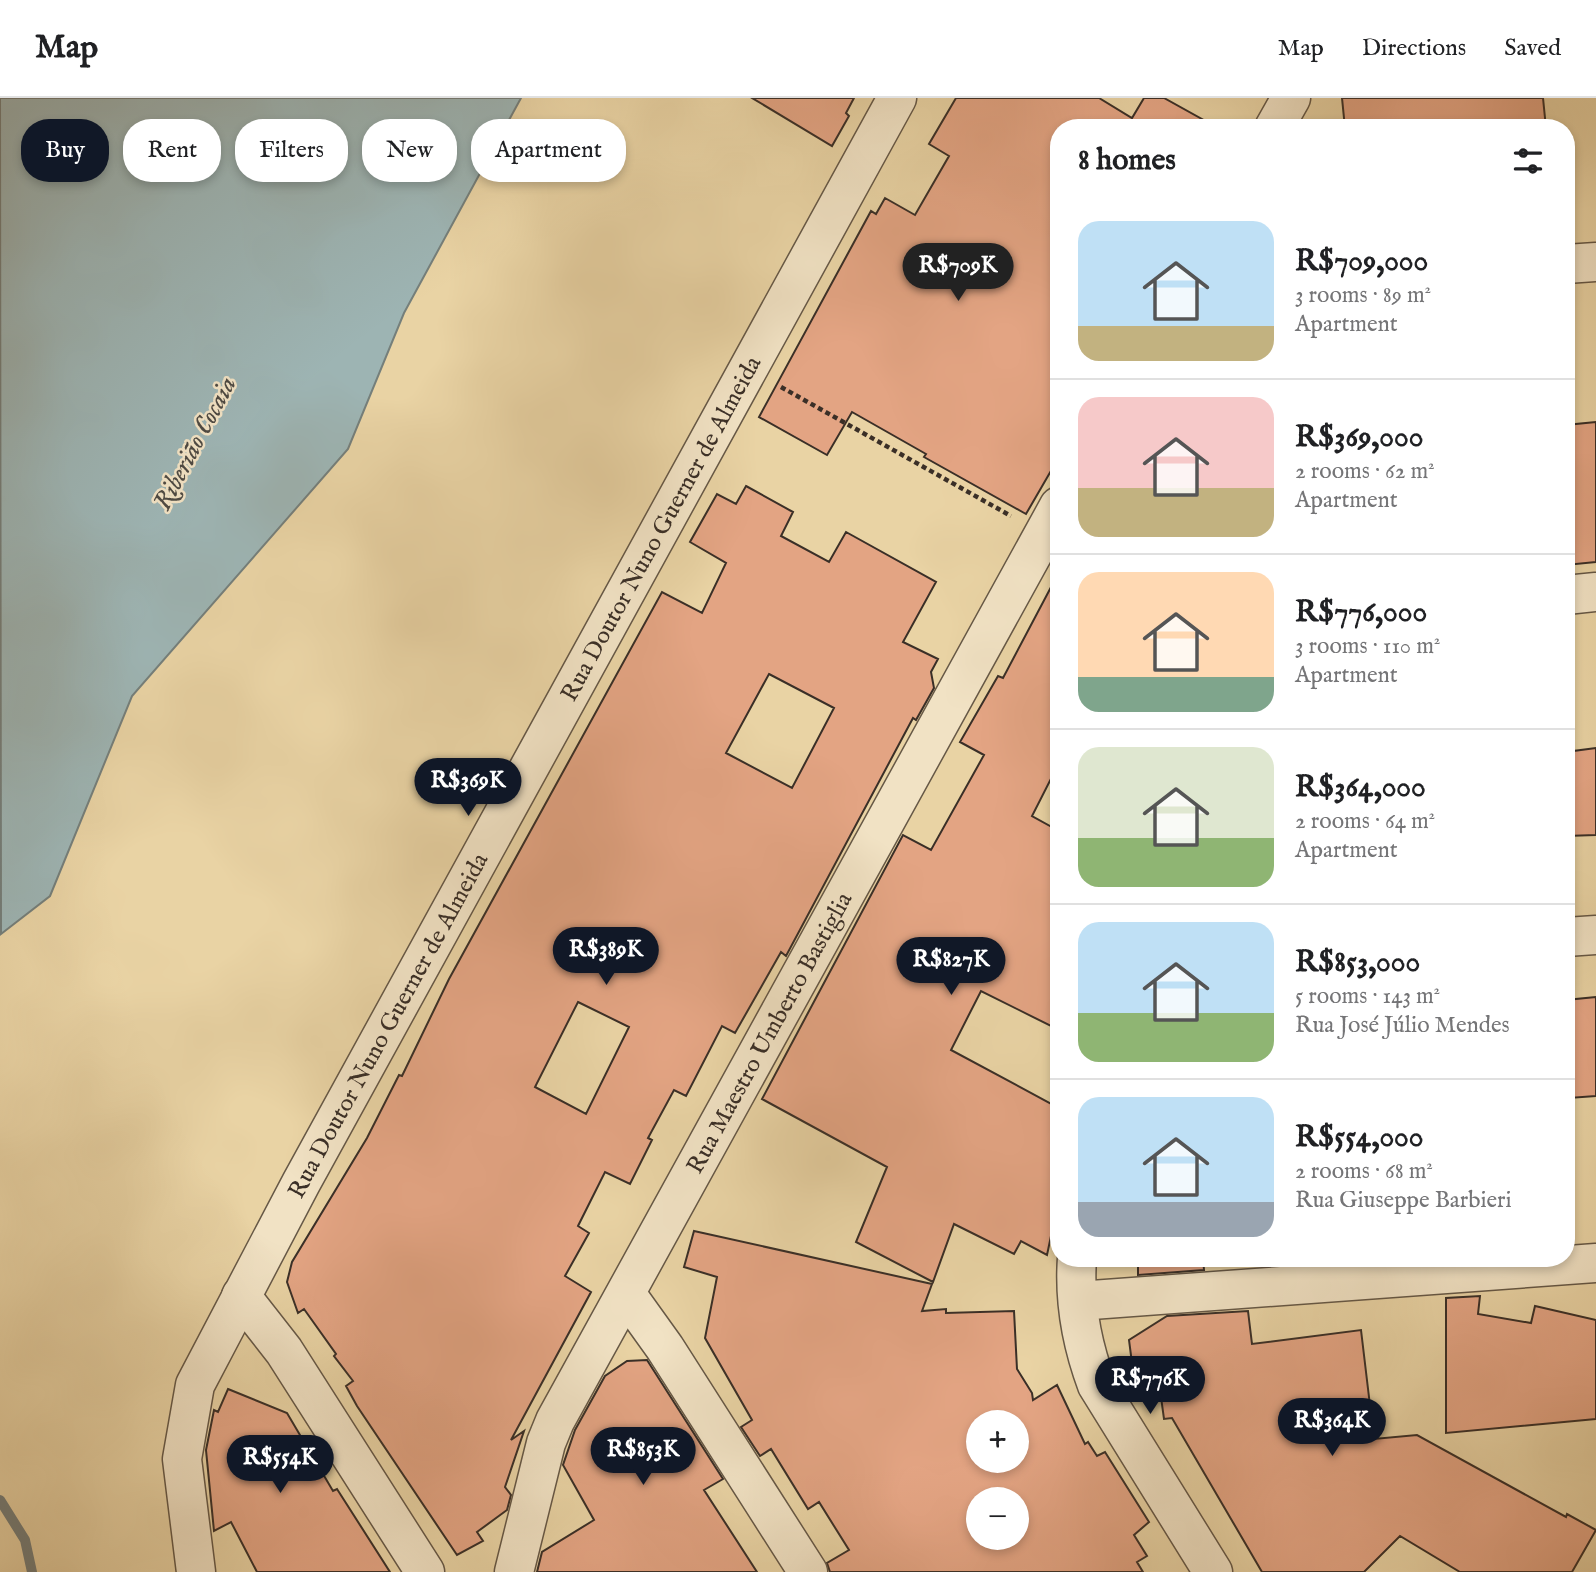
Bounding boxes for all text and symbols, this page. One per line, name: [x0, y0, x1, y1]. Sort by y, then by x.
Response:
text: Map: [35, 27, 98, 69]
text: Map: [1278, 33, 1324, 64]
text: Directions: [1362, 33, 1466, 64]
text: Saved: [1504, 33, 1561, 64]
chip: Buy: [21, 119, 109, 182]
chip: Rent: [123, 119, 221, 182]
chip: Filters: [235, 119, 348, 182]
chip: New: [362, 119, 457, 182]
chip: Apartment: [471, 119, 626, 182]
text: 8 homes: [1078, 142, 1176, 180]
icon: filters: [1509, 142, 1547, 180]
text: R$709,000: [1295, 243, 1428, 281]
pin: R$709K: [901, 244, 1015, 303]
icon: home: [1134, 249, 1218, 333]
text: R$709K: [919, 251, 997, 280]
text: 3 rooms · 89 m²: [1295, 281, 1431, 310]
text: Apartment: [1295, 310, 1398, 339]
street label: Rua Doutor Nuno Guerner de Almeida: [555, 350, 770, 707]
water label: Riberião Cocaia: [146, 371, 244, 516]
text: R$369,000: [1295, 419, 1423, 457]
icon: home: [1134, 425, 1218, 509]
text: 2 rooms · 62 m²: [1295, 457, 1435, 486]
text: Apartment: [1295, 486, 1398, 515]
text: R$776,000: [1295, 594, 1427, 632]
icon: home: [1134, 600, 1218, 684]
text: 3 rooms · 110 m²: [1295, 632, 1440, 661]
text: Apartment: [1295, 661, 1398, 690]
pin: R$369K: [411, 758, 525, 818]
text: R$369K: [430, 766, 506, 795]
text: R$364,000: [1295, 769, 1426, 807]
icon: home: [1134, 775, 1218, 859]
text: 2 rooms · 64 m²: [1295, 807, 1435, 836]
text: Apartment: [1295, 836, 1398, 865]
street label: Rua Doutor Nuno Guerner de Almeida: [282, 847, 497, 1204]
street label: Rua Maestro Umberto Bastiglia: [680, 887, 861, 1180]
pin: R$389K: [549, 928, 663, 987]
text: R$389K: [569, 935, 643, 964]
pin: R$827K: [894, 937, 1008, 997]
text: R$853,000: [1295, 944, 1420, 982]
text: R$827K: [912, 945, 990, 974]
icon: home: [1134, 950, 1218, 1034]
text: 5 rooms · 143 m²: [1295, 982, 1440, 1011]
text: Rua José Júlio Mendes: [1295, 1011, 1510, 1040]
text: R$554,000: [1295, 1119, 1424, 1157]
icon: home: [1134, 1125, 1218, 1209]
text: 2 rooms · 68 m²: [1295, 1157, 1433, 1186]
text: Rua Giuseppe Barbieri: [1295, 1186, 1512, 1215]
pin: R$776K: [1093, 1356, 1207, 1416]
text: R$776K: [1111, 1364, 1189, 1393]
pin: R$364K: [1275, 1398, 1389, 1458]
text: R$364K: [1294, 1406, 1370, 1435]
map controls: [966, 1410, 1029, 1550]
button: +: [966, 1410, 1029, 1473]
pin: R$853K: [586, 1428, 700, 1487]
text: R$853K: [607, 1435, 679, 1464]
pin: R$554K: [223, 1436, 337, 1495]
text: R$554K: [243, 1443, 317, 1472]
button: −: [966, 1487, 1029, 1550]

